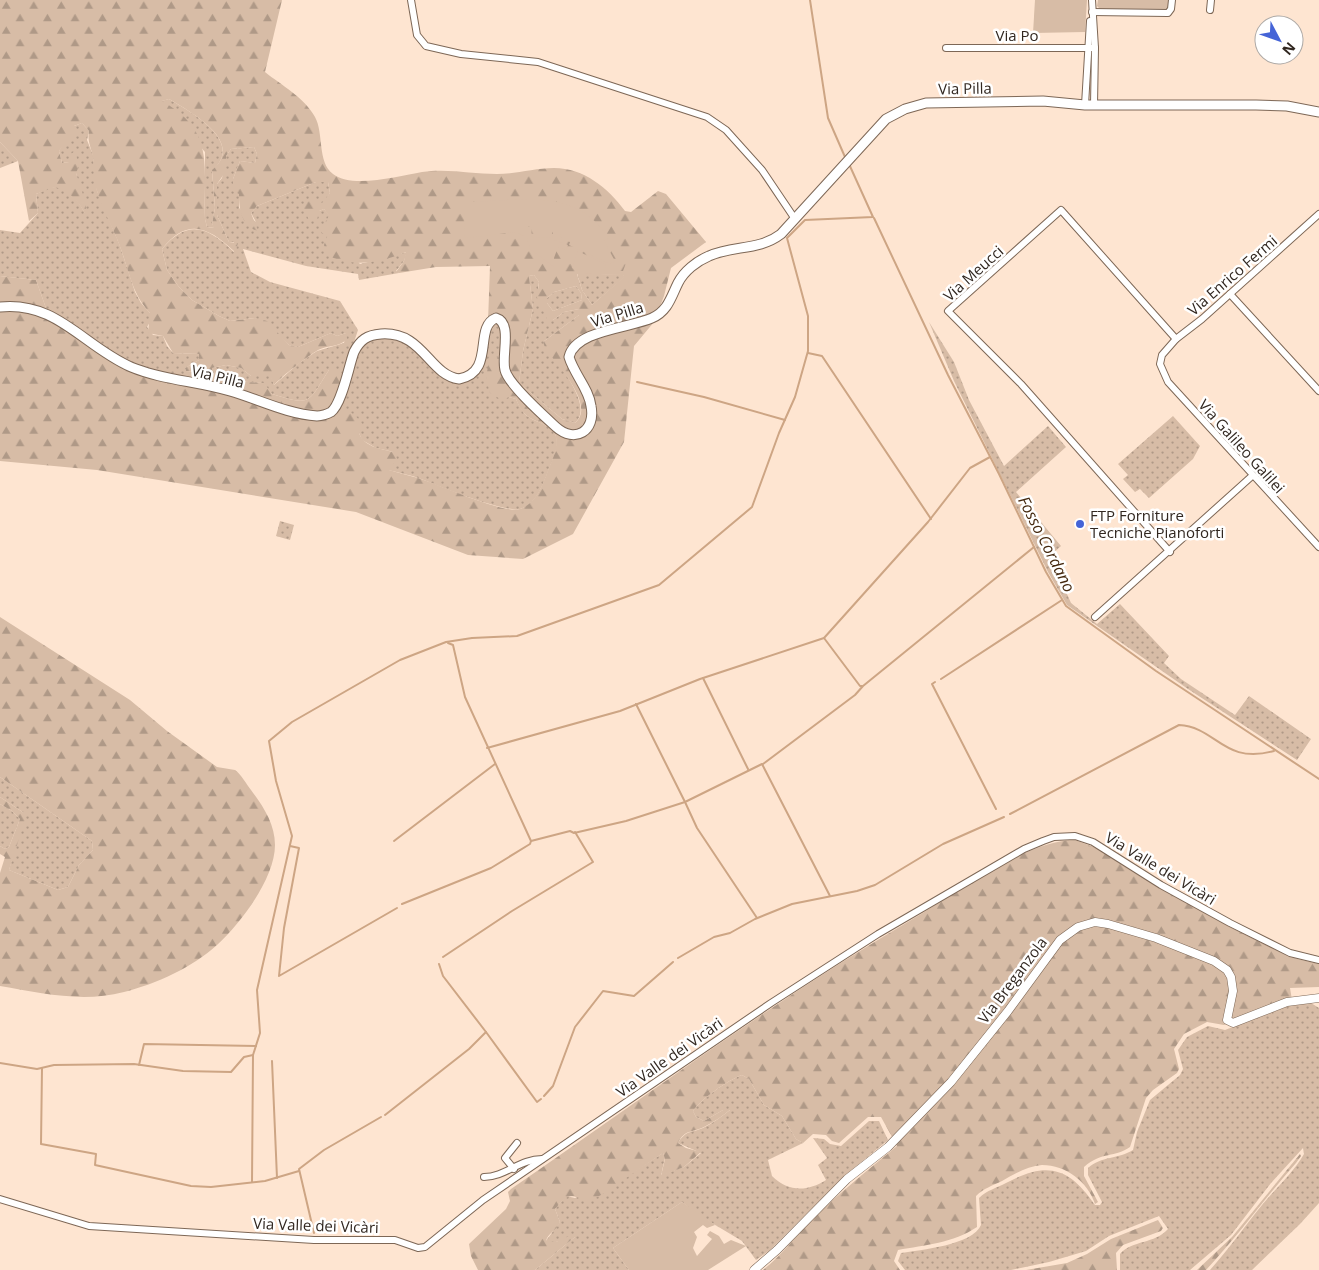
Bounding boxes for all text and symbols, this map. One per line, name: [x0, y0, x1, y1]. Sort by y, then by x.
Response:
north arrow: [1254, 15, 1304, 65]
street label: Via Po: [995, 25, 1039, 45]
text: N: [1278, 38, 1300, 59]
street label: Via Pilla: [938, 78, 992, 98]
street label: Via Enrico Fermi: [1183, 231, 1281, 319]
street label: Via Meucci: [939, 241, 1007, 305]
street label: Via Pilla: [588, 297, 646, 331]
street label: Via Pilla: [190, 360, 246, 392]
street label: Via Galileo Galilei: [1195, 395, 1289, 497]
water label: Fosso Cordano: [1013, 492, 1081, 596]
place label: FTP Forniture Tecniche Pianoforti: [1090, 505, 1224, 542]
marker: FTP Forniture Tecniche Pianoforti: [1074, 518, 1086, 530]
street label: Via Valle dei Vicàri: [1102, 827, 1220, 909]
street label: Via Breganzola: [973, 933, 1051, 1027]
street label: Via Valle dei Vicàri: [612, 1013, 726, 1101]
street label: Via Valle dei Vicàri: [253, 1213, 379, 1237]

